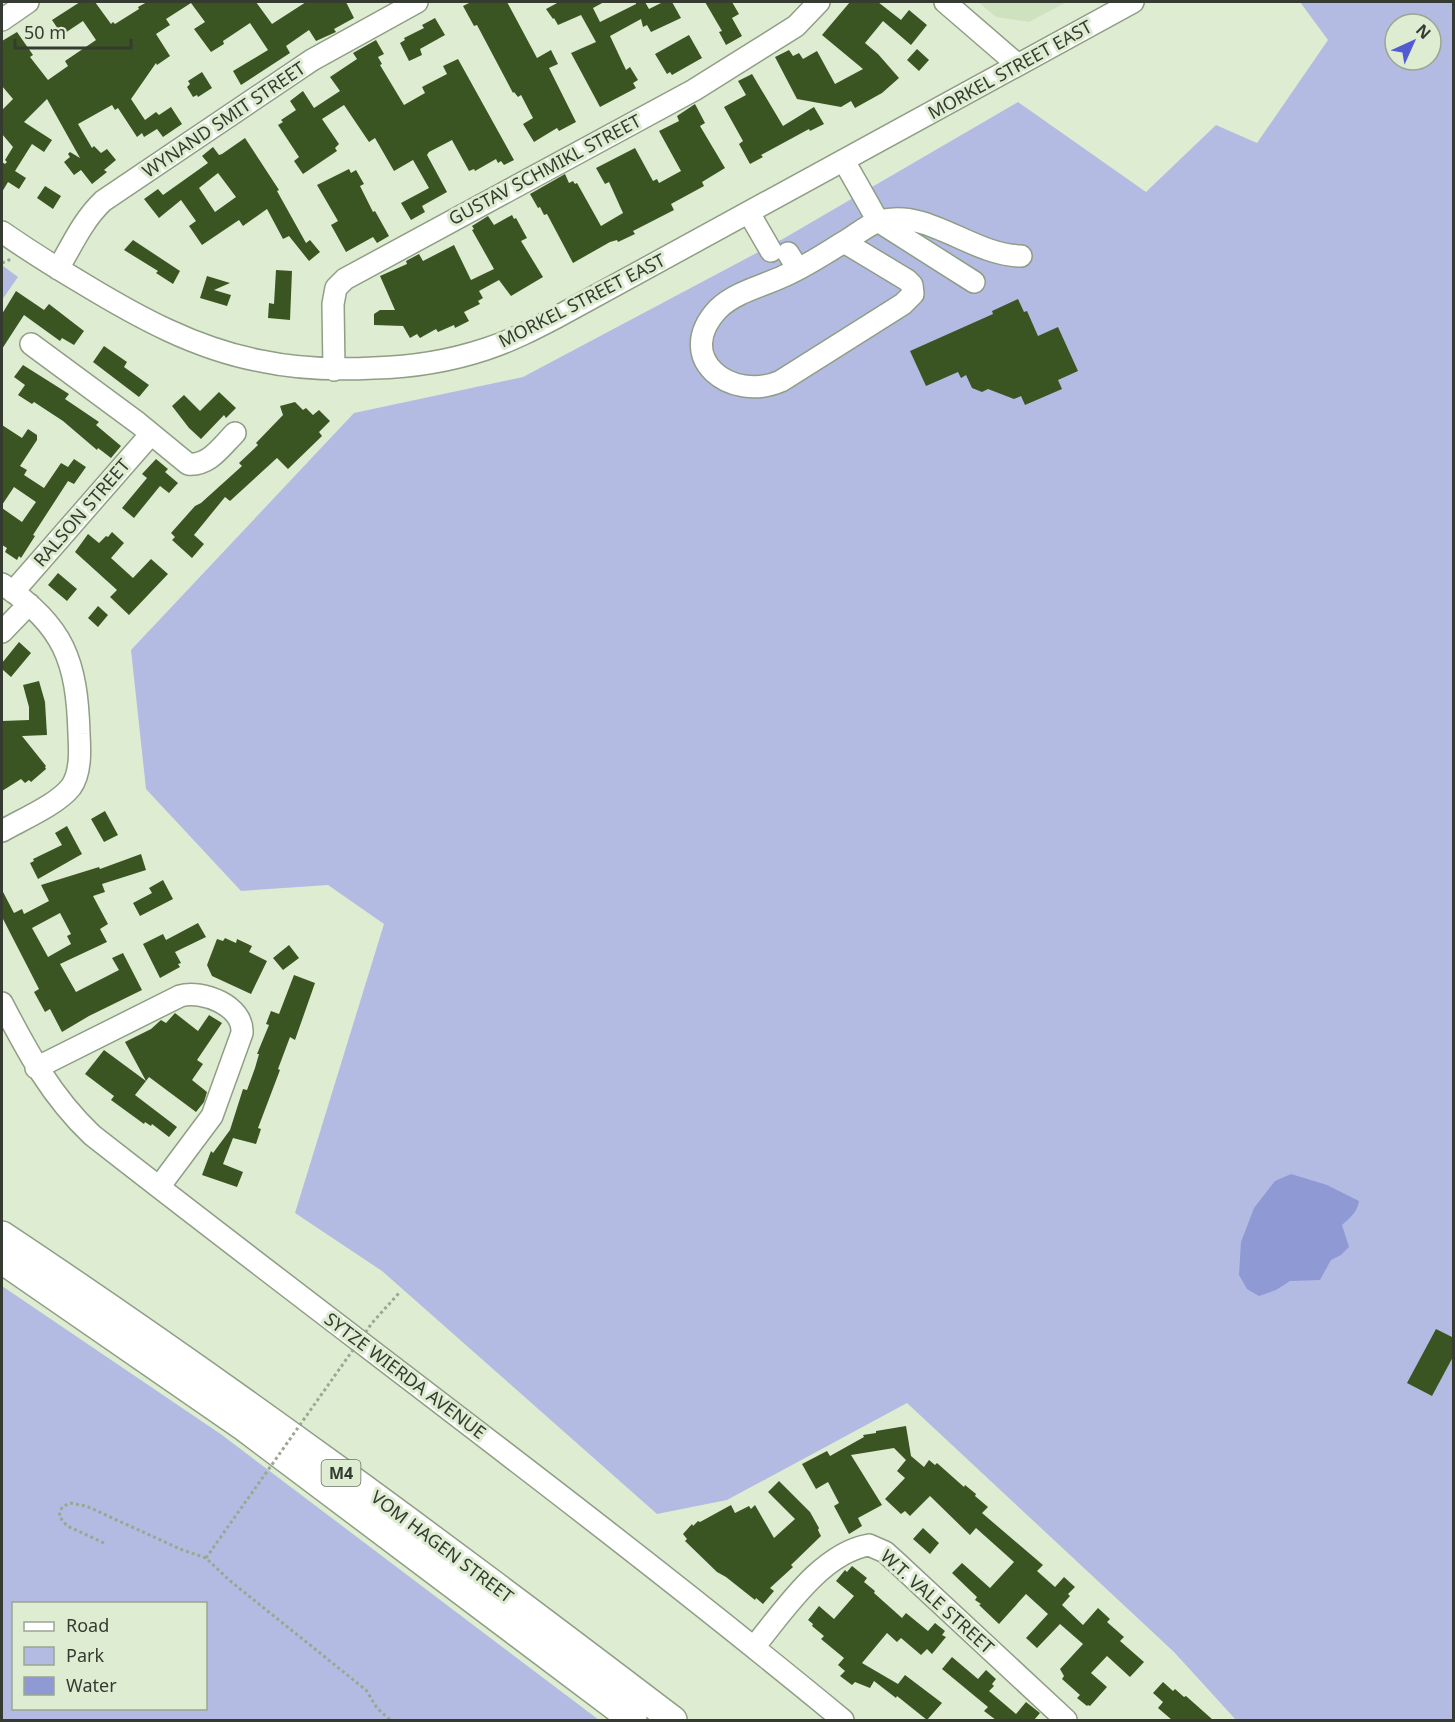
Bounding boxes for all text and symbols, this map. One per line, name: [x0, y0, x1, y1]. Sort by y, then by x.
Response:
scale bar: [15, 12, 130, 50]
north arrow: [1383, 12, 1443, 72]
street label: MORKEL STREET EAST: [923, 14, 1096, 124]
text: N: [1411, 19, 1436, 44]
text: 50 m: [24, 20, 66, 44]
street label: WYNAND SMIT STREET: [137, 56, 310, 183]
street label: GUSTAV SCHMIKL STREET: [444, 108, 645, 230]
street label: MORKEL STREET EAST: [494, 248, 669, 353]
street label: RALSON STREET: [28, 453, 135, 571]
street label: SYTZE WIERDA AVENUE: [320, 1306, 491, 1444]
road number: M4: [322, 1460, 360, 1486]
street label: VOM HAGEN STREET: [366, 1485, 519, 1608]
street label: W.T. VALE STREET: [876, 1544, 999, 1659]
legend: [12, 1602, 207, 1710]
text: Road: [66, 1613, 109, 1637]
text: Park: [66, 1643, 104, 1667]
text: Water: [66, 1673, 117, 1697]

